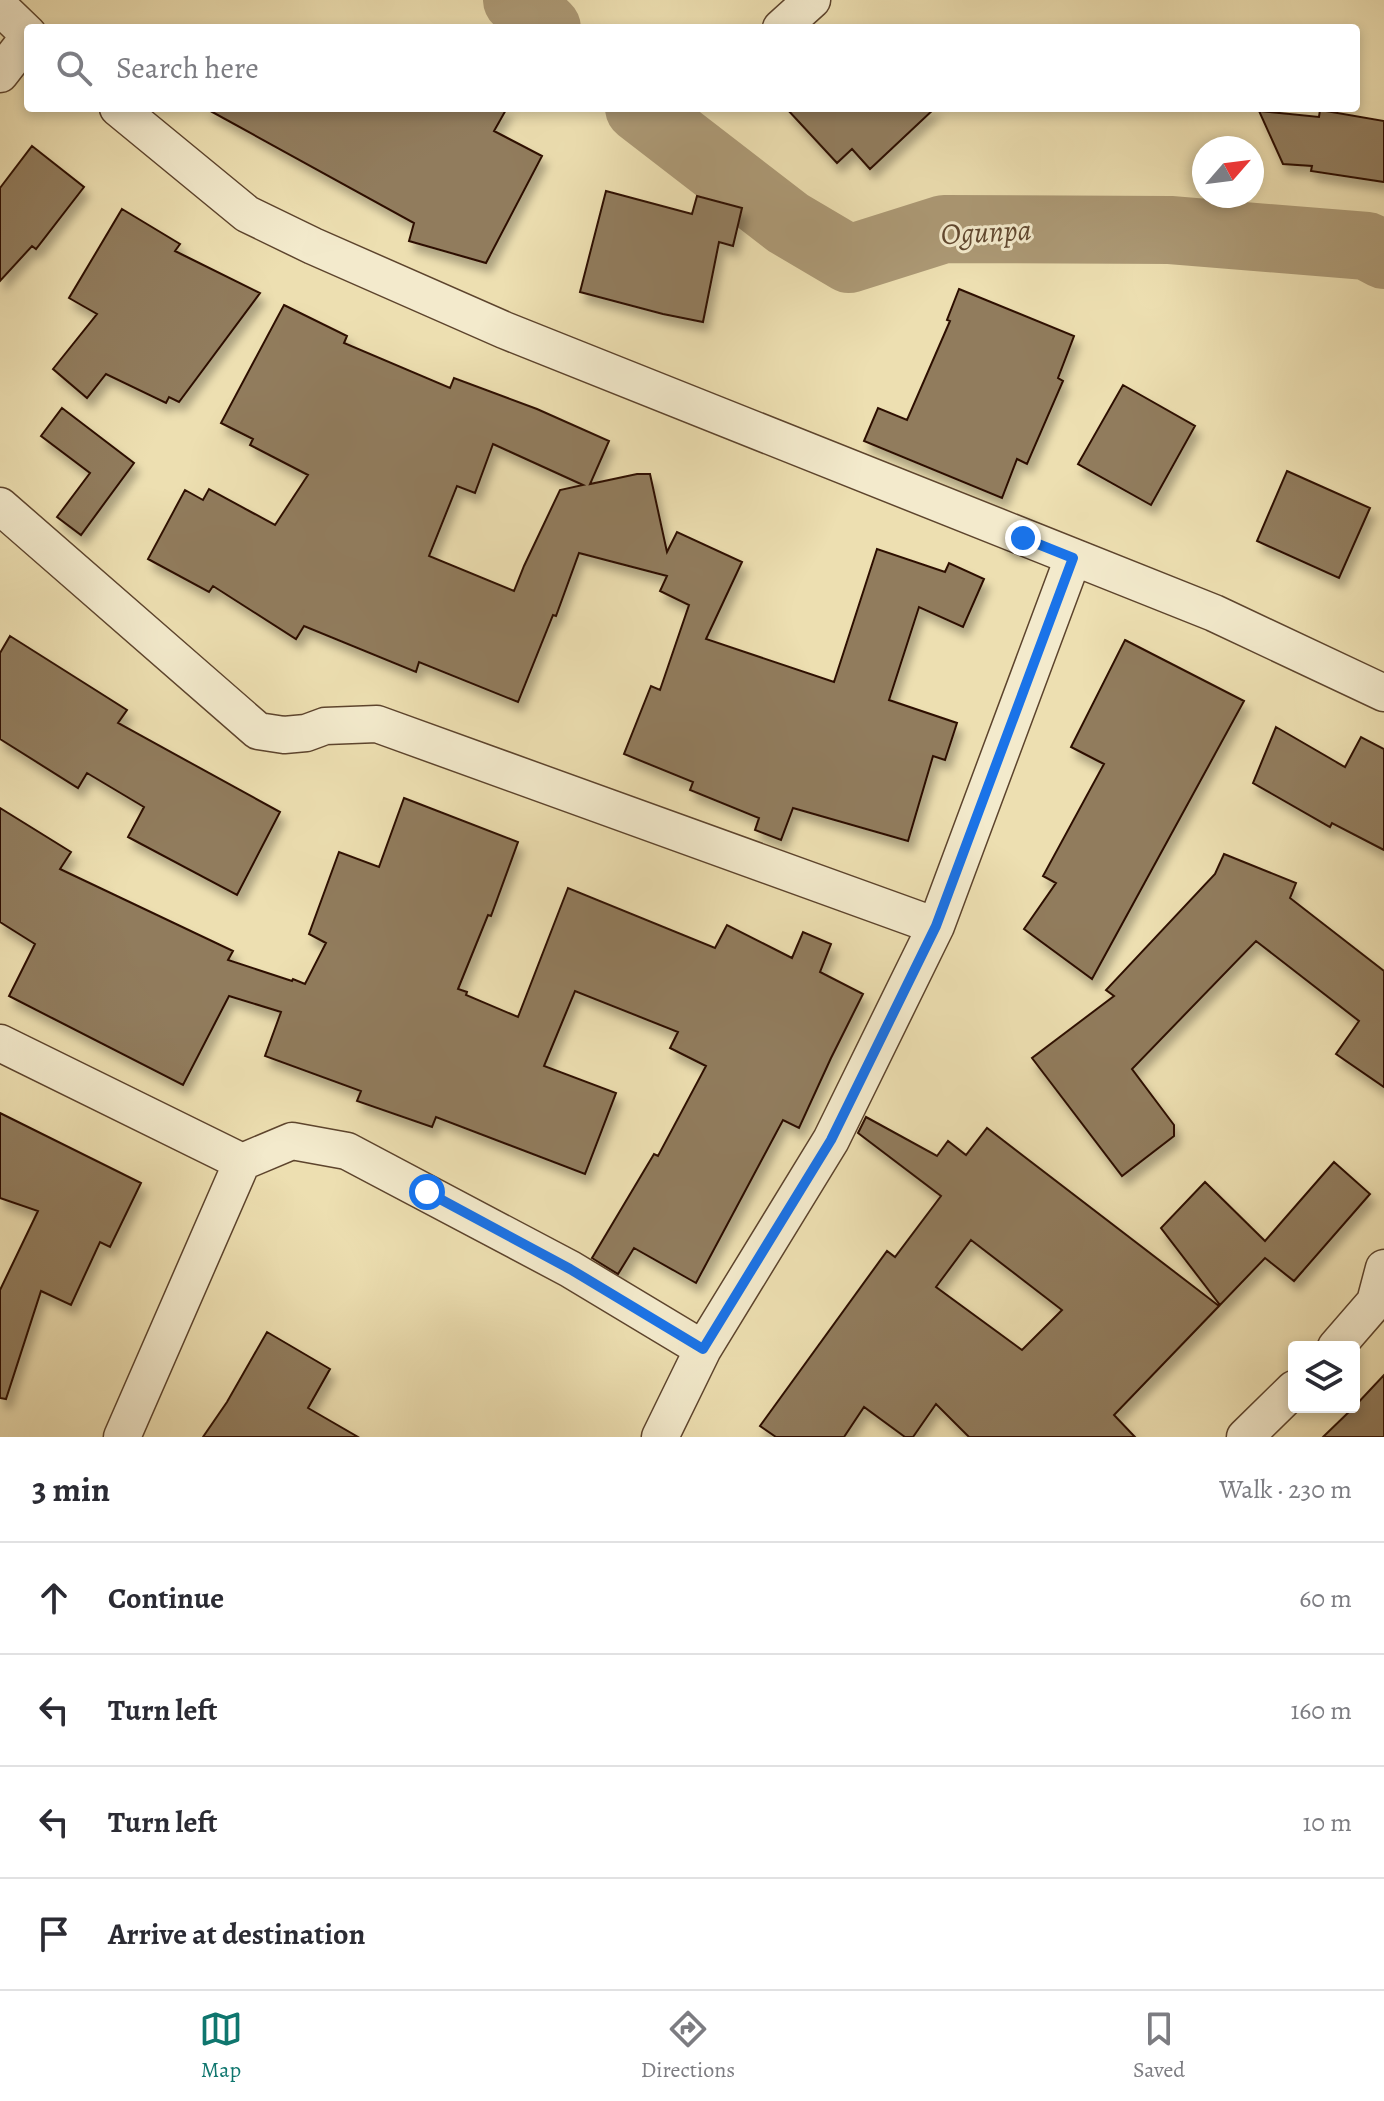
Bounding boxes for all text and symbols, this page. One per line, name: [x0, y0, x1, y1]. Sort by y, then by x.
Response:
search box: [24, 24, 1360, 112]
icon: search: [52, 46, 96, 90]
text: Search here: [116, 48, 259, 88]
north arrow: [1192, 136, 1264, 208]
water label: Ogunpa: [940, 210, 1032, 254]
route end: [1005, 520, 1041, 556]
route start: [409, 1174, 445, 1210]
map controls: [1288, 1341, 1360, 1413]
button: layers: [1288, 1341, 1360, 1413]
text: 3 min: [32, 1466, 110, 1513]
text: Walk · 230 m: [1219, 1472, 1352, 1507]
icon: ahead: [32, 1576, 76, 1620]
text: Continue: [108, 1578, 224, 1618]
text: 60 m: [1299, 1581, 1352, 1616]
icon: left: [32, 1688, 76, 1732]
text: Turn left: [108, 1690, 217, 1730]
text: 160 m: [1290, 1693, 1352, 1728]
icon: left: [32, 1800, 76, 1844]
text: Turn left: [108, 1802, 217, 1842]
text: 10 m: [1302, 1805, 1352, 1840]
icon: arrive: [32, 1912, 76, 1956]
text: Arrive at destination: [108, 1914, 365, 1954]
tab: Map: [199, 2007, 243, 2085]
tab: Directions: [641, 2007, 735, 2085]
tab: Saved: [1133, 2007, 1185, 2085]

